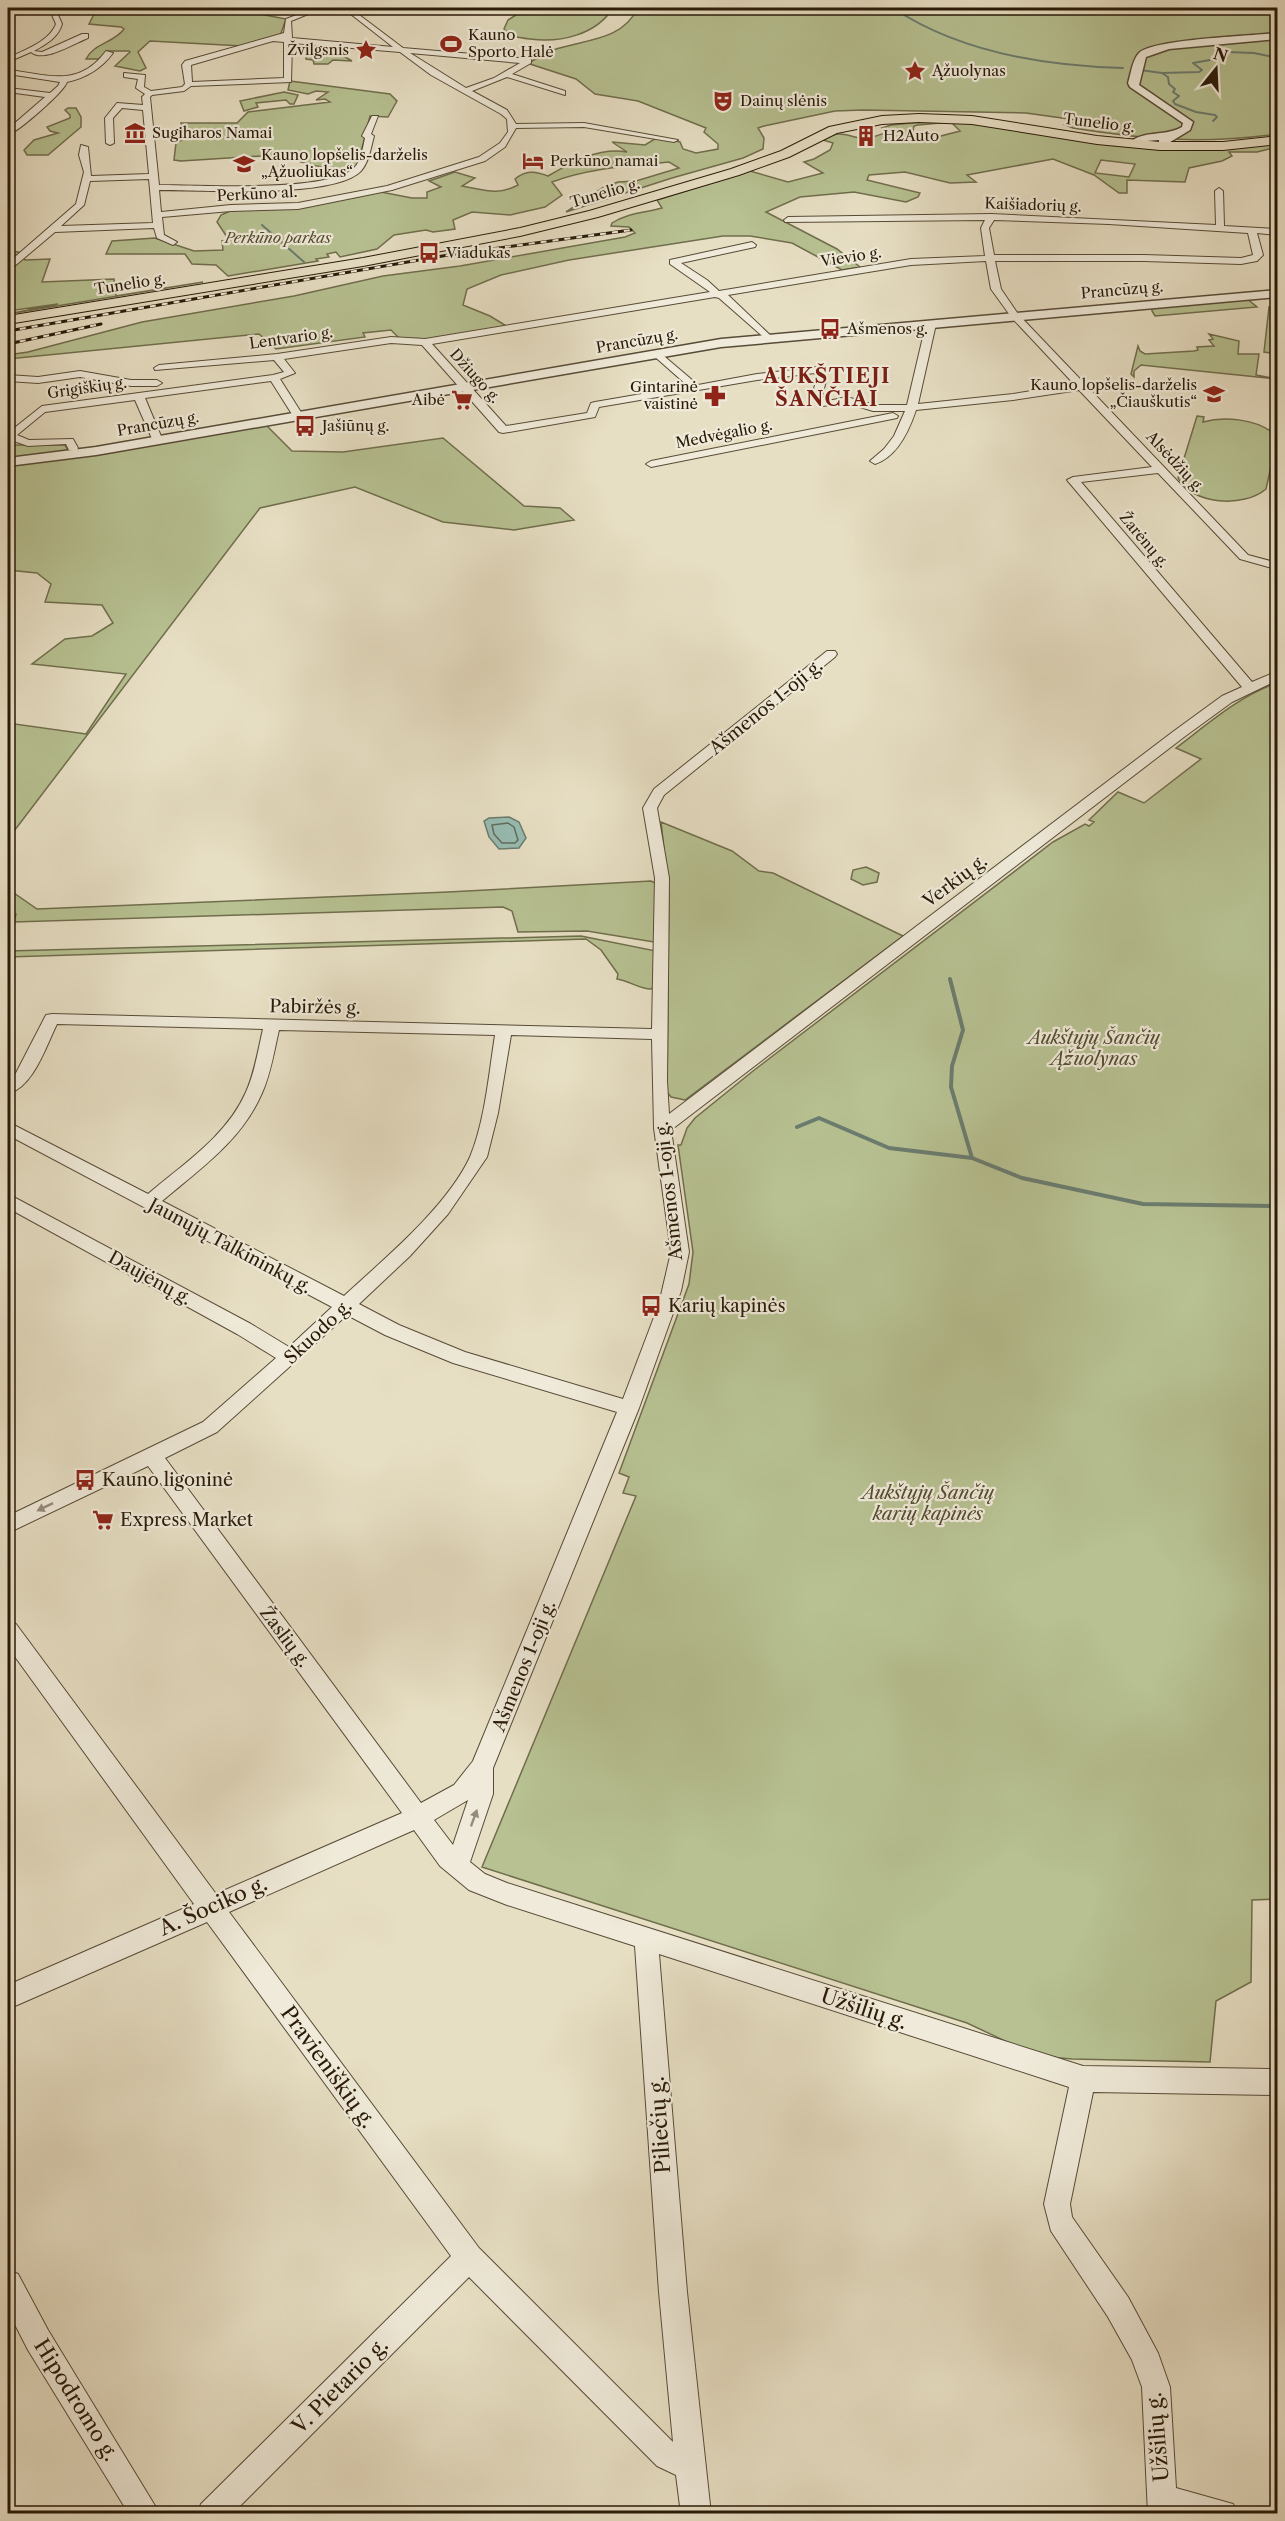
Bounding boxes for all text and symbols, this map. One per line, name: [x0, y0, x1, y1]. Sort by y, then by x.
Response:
place label: Kauno Sporto Halė: [468, 25, 554, 61]
sports icon: Kauno Sporto Halė: [439, 32, 463, 56]
place icon: Žvilgsnis: [354, 38, 378, 62]
north arrow: [1186, 39, 1246, 99]
place label: Žvilgsnis: [287, 40, 349, 59]
text: N: [1211, 43, 1230, 66]
place icon: Ąžuolynas: [903, 59, 927, 83]
place label: Ąžuolynas: [931, 61, 1006, 80]
theatre icon: Dainų slėnis: [711, 89, 735, 113]
place label: Dainų slėnis: [740, 91, 827, 110]
street label: Tunelio g.: [1062, 109, 1136, 136]
museum icon: Sugiharos Namai: [123, 121, 147, 145]
place label: Sugiharos Namai: [152, 123, 273, 142]
building icon: H2Auto: [854, 124, 878, 148]
place label: H2Auto: [883, 126, 939, 145]
place label: Kauno lopšelis-darželis „Ąžuoliukas“: [261, 145, 428, 181]
hotel icon: Perkūno namai: [521, 149, 545, 173]
place label: Perkūno namai: [550, 151, 659, 170]
school or university icon: Kauno lopšelis-darželis „Ąžuoliukas“: [232, 152, 256, 176]
street label: Tunelio g.: [568, 173, 642, 212]
street label: Perkūno al.: [216, 182, 298, 205]
street label: Kaišiadorių g.: [984, 193, 1082, 216]
park label: Perkūno parkas: [224, 228, 332, 247]
bus stop icon: Viadukas: [417, 241, 441, 265]
street label: Vievio g.: [818, 242, 883, 271]
place label: Viadukas: [445, 243, 510, 262]
street label: Tunelio g.: [93, 268, 167, 299]
street label: Prancūzų g.: [1080, 276, 1164, 303]
bus stop icon: Ašmenos g.: [818, 317, 842, 341]
place label: Ašmenos g.: [846, 319, 928, 338]
street label: Lentvario g.: [248, 322, 334, 353]
street label: Prancūzų g.: [594, 324, 679, 357]
street label: Džiugo g.: [446, 345, 505, 407]
district label: AUKŠTIEJI ŠANČIAI: [762, 363, 891, 411]
street label: Grigiškių g.: [46, 373, 128, 402]
place label: Kauno lopšelis-darželis „Čiauškutis“: [1030, 375, 1197, 411]
place label: Gintarinė vaistinė: [630, 377, 698, 413]
school or university icon: Kauno lopšelis-darželis „Čiauškutis“: [1202, 382, 1226, 406]
pharmacy icon: Gintarinė vaistinė: [703, 384, 727, 408]
supermarket icon: Aibė: [450, 388, 474, 412]
place label: Aibė: [411, 390, 445, 409]
street label: Prancūzų g.: [115, 407, 200, 440]
bus stop icon: Jašiūnų g.: [293, 414, 317, 438]
street label: Medvėgalio g.: [674, 415, 774, 452]
place label: Jašiūnų g.: [320, 416, 389, 435]
street label: Alsėdžių g.: [1142, 426, 1209, 496]
street label: Žarėnų g.: [1116, 508, 1173, 571]
street label: Ašmenos 1-oji g.: [704, 655, 827, 760]
street label: Verkių g.: [918, 850, 991, 913]
street label: Pabiržės g.: [269, 995, 361, 1019]
park label: Aukštųjų Šančių Ąžuolynas: [1025, 1025, 1160, 1070]
street label: Ašmenos 1-oji g.: [651, 1121, 687, 1262]
street label: Jaunųjų Talkininkų g.: [142, 1192, 315, 1298]
street label: Daujėnų g.: [105, 1246, 195, 1310]
bus stop icon: Karių kapinės: [639, 1294, 663, 1318]
street label: Skuodo g.: [280, 1295, 356, 1369]
place label: Karių kapinės: [668, 1295, 785, 1317]
bus stop icon: Kauno ligoninė: [73, 1468, 97, 1492]
place label: Kauno ligoninė: [102, 1469, 233, 1491]
park label: Aukštųjų Šančių karių kapinės: [859, 1480, 994, 1525]
one-way arrow: [36, 1503, 53, 1512]
supermarket icon: Express Market: [91, 1508, 115, 1532]
place label: Express Market: [120, 1509, 254, 1531]
street label: Ašmenos 1-oji g.: [487, 1597, 560, 1736]
street label: Žaslių g.: [255, 1601, 316, 1672]
one-way arrow: [469, 1809, 479, 1827]
street label: A. Šociko g.: [154, 1871, 271, 1941]
street label: Užšilių g.: [818, 1983, 911, 2034]
street label: Pravieniškių g.: [276, 2001, 381, 2133]
street label: Piliečių g.: [644, 2076, 675, 2174]
street label: V. Pietario g.: [286, 2332, 393, 2440]
street label: Hipodromo g.: [29, 2334, 124, 2465]
street label: Užšilių g.: [1141, 2391, 1174, 2483]

